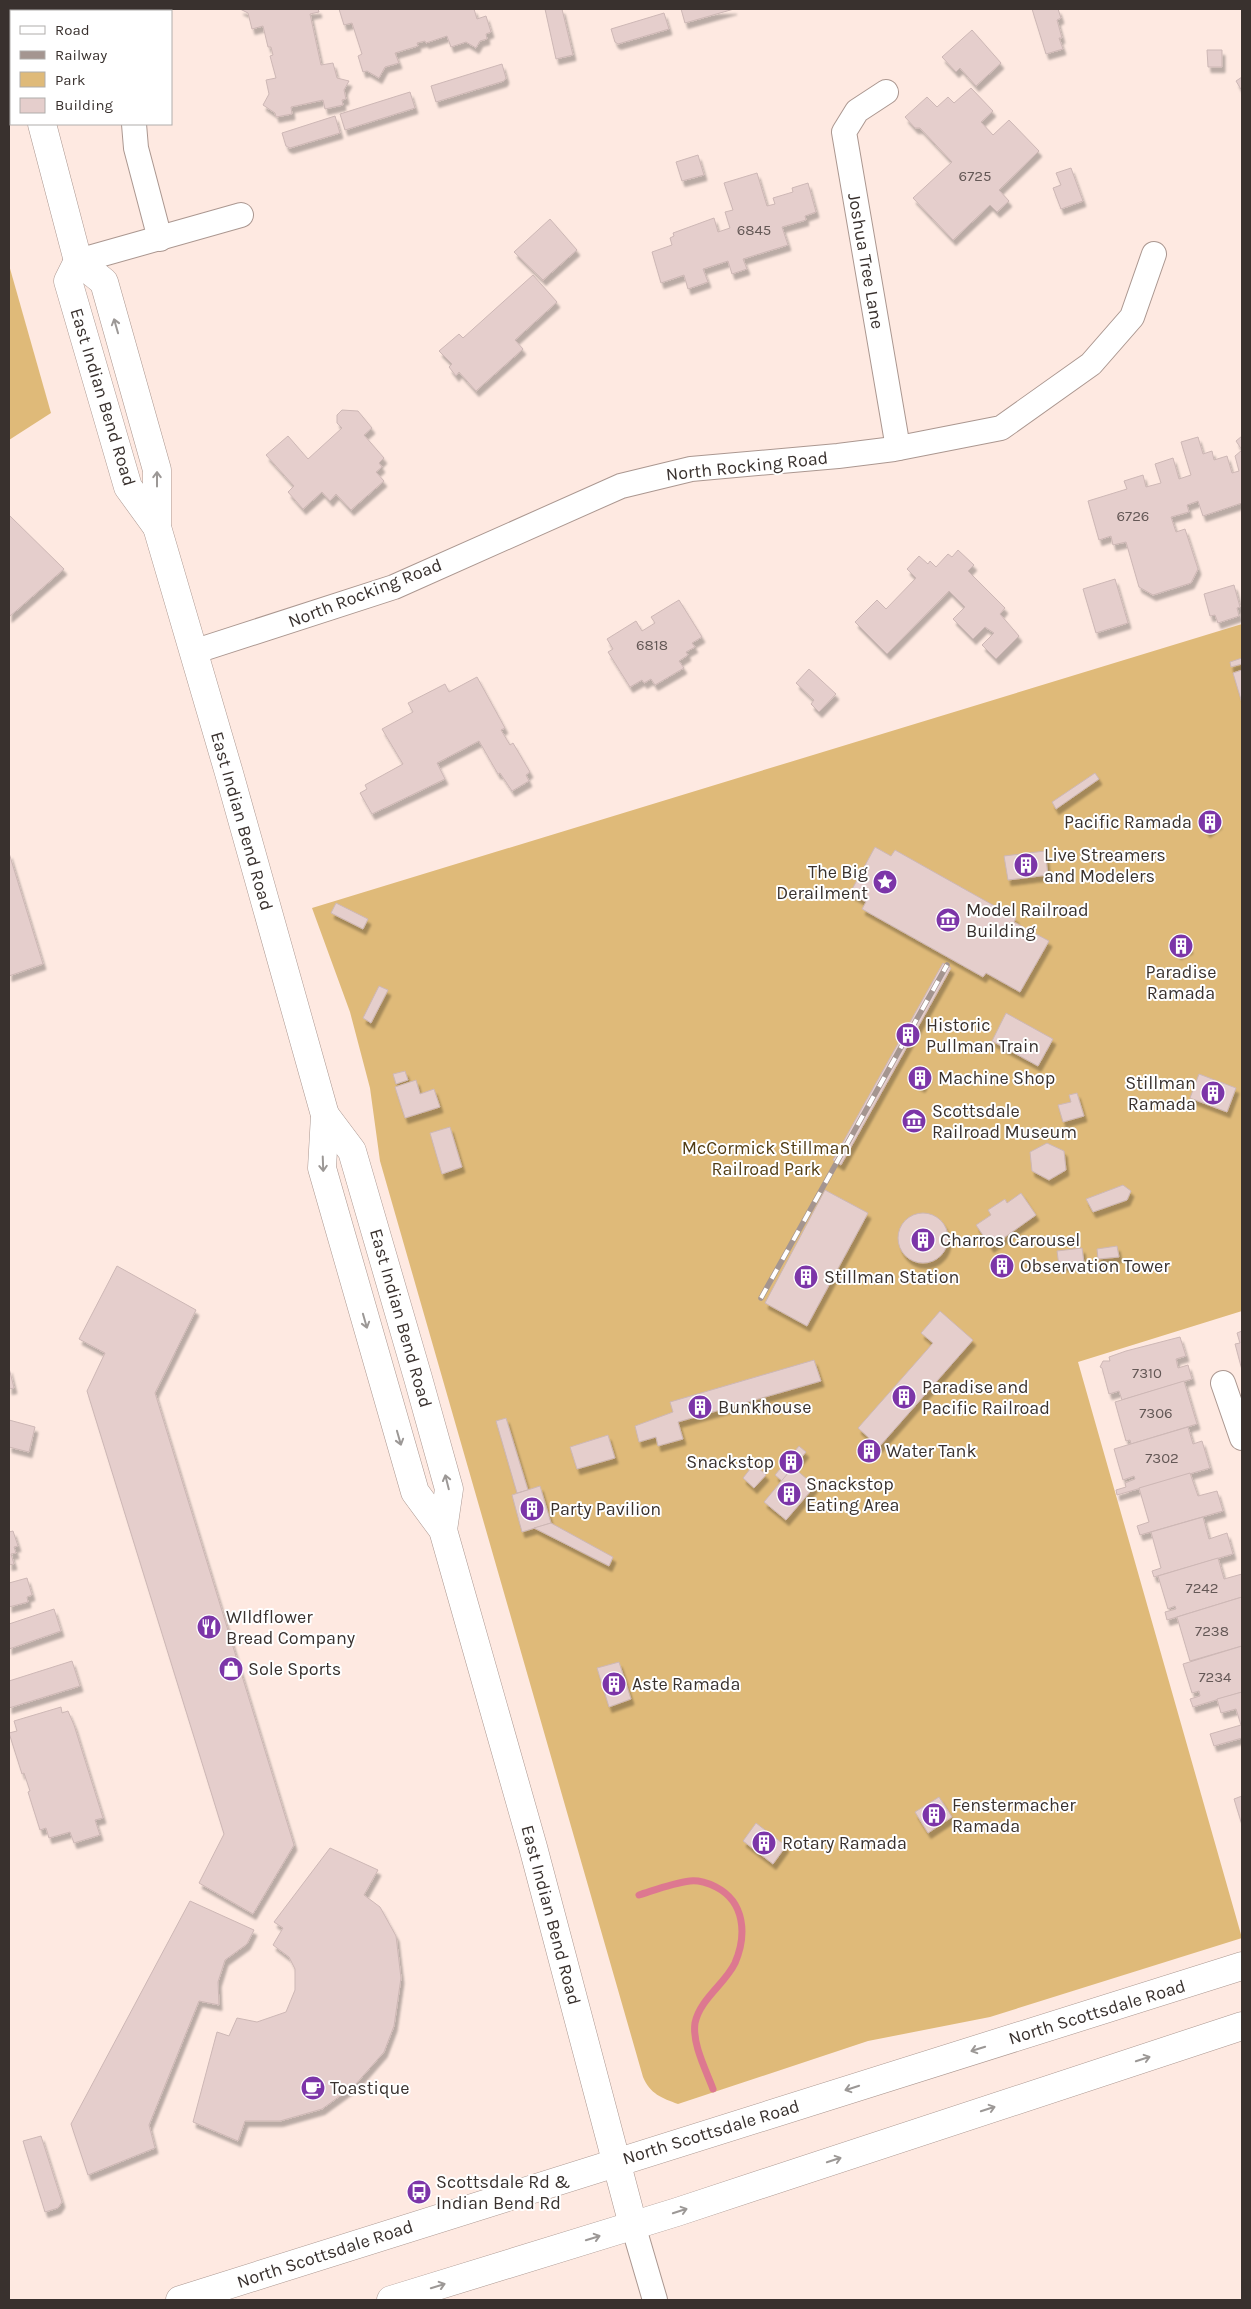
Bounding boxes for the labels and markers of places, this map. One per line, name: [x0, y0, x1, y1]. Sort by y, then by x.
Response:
building icon: Pacific Ramada: [1197, 809, 1223, 835]
place label: Pacific Ramada: [1064, 811, 1192, 833]
place label: Live Streamers and Modelers: [1044, 844, 1166, 887]
building icon: Live Streamers and Modelers: [1013, 852, 1039, 878]
place label: The Big Derailment: [776, 861, 868, 904]
place icon: The Big Derailment: [872, 869, 898, 895]
place label: Model Railroad Building: [966, 899, 1089, 942]
museum icon: Model Railroad Building: [935, 907, 961, 933]
building icon: Paradise Ramada: [1168, 933, 1194, 959]
place label: Paradise Ramada: [1145, 961, 1217, 1004]
place label: Historic Pullman Train: [926, 1014, 1039, 1057]
building icon: Historic Pullman Train: [895, 1022, 921, 1048]
building icon: Machine Shop: [907, 1065, 933, 1091]
place label: Machine Shop: [938, 1067, 1055, 1089]
place label: Stillman Ramada: [1125, 1072, 1196, 1115]
building icon: Stillman Ramada: [1200, 1080, 1226, 1106]
place label: Scottsdale Railroad Museum: [932, 1100, 1077, 1143]
museum icon: Scottsdale Railroad Museum: [901, 1108, 927, 1134]
building icon: Charros Carousel: [910, 1227, 936, 1253]
place label: Charros Carousel: [940, 1229, 1080, 1251]
building icon: Observation Tower: [989, 1253, 1015, 1279]
place label: Observation Tower: [1020, 1255, 1170, 1277]
building icon: Stillman Station: [793, 1264, 819, 1290]
place label: Stillman Station: [824, 1266, 959, 1288]
place label: Paradise and Pacific Railroad: [922, 1376, 1050, 1419]
building icon: Paradise and Pacific Railroad: [891, 1384, 917, 1410]
building icon: Bunkhouse: [687, 1394, 713, 1420]
place label: Bunkhouse: [718, 1396, 811, 1418]
building icon: Water Tank: [856, 1438, 882, 1464]
place label: Water Tank: [886, 1440, 977, 1462]
building icon: Snackstop: [778, 1449, 804, 1475]
place label: Snackstop: [686, 1451, 774, 1473]
place label: Snackstop Eating Area: [806, 1473, 899, 1516]
building icon: Snackstop Eating Area: [776, 1481, 802, 1507]
building icon: Party Pavilion: [519, 1496, 545, 1522]
place label: Party Pavilion: [550, 1498, 661, 1520]
place label: WIldflower Bread Company: [226, 1606, 356, 1649]
restaurant icon: WIldflower Bread Company: [196, 1614, 222, 1640]
shop icon: Sole Sports: [218, 1656, 244, 1682]
place label: Sole Sports: [248, 1658, 341, 1680]
building icon: Aste Ramada: [601, 1671, 627, 1697]
place label: Aste Ramada: [632, 1673, 740, 1695]
place label: Fenstermacher Ramada: [952, 1794, 1076, 1837]
building icon: Fenstermacher Ramada: [921, 1802, 947, 1828]
building icon: Rotary Ramada: [751, 1830, 777, 1856]
place label: Rotary Ramada: [782, 1832, 907, 1854]
cafe icon: Toastique: [300, 2075, 326, 2101]
place label: Toastique: [330, 2077, 410, 2099]
place label: Scottsdale Rd & Indian Bend Rd: [436, 2171, 571, 2214]
bus stop icon: Scottsdale Rd & Indian Bend Rd: [406, 2179, 432, 2205]

